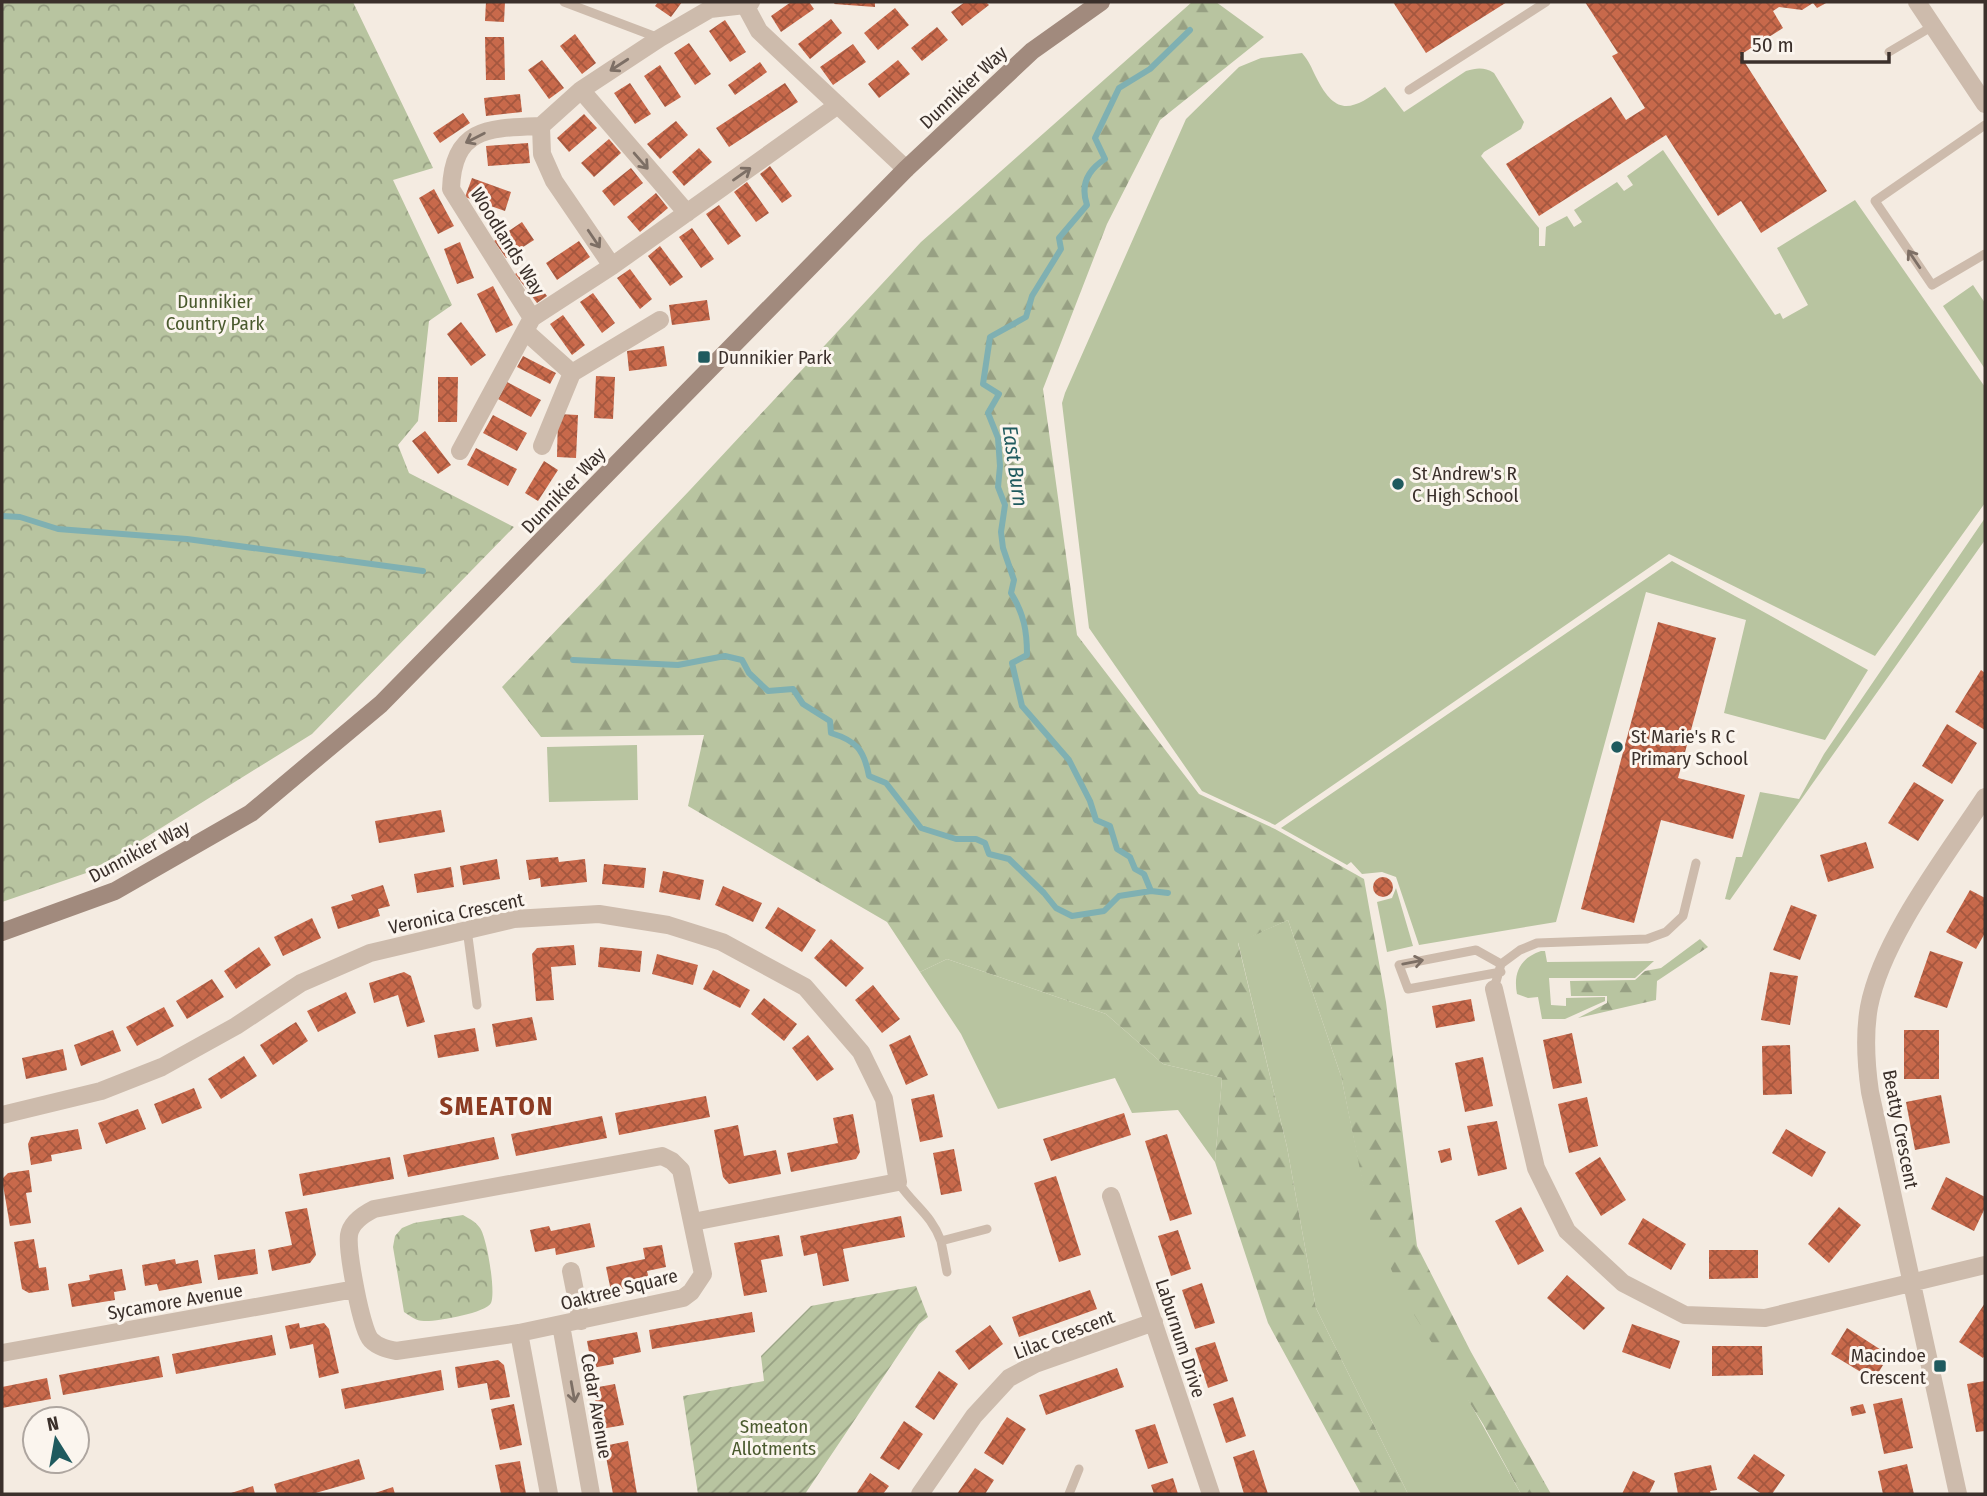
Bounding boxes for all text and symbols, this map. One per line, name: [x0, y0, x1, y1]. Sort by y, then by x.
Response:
scale bar: [1742, 21, 1889, 65]
text: 50 m: [1752, 32, 1794, 58]
street label: Dunnikier Way: [915, 41, 1012, 134]
one-way arrow: [610, 58, 630, 72]
one-way arrow: [465, 132, 486, 146]
one-way arrow: [633, 151, 649, 169]
one-way arrow: [732, 167, 751, 181]
street label: Woodlands Way: [465, 183, 550, 300]
one-way arrow: [587, 229, 601, 248]
one-way arrow: [1907, 250, 1921, 270]
park label: Dunnikier Country Park: [166, 290, 265, 335]
place label: Dunnikier Park: [718, 346, 832, 369]
marker: Dunnikier Park: [696, 349, 712, 365]
water label: East Burn: [996, 424, 1034, 508]
street label: Dunnikier Way: [517, 442, 611, 538]
place label: St Andrew's R C High School: [1412, 462, 1518, 507]
marker: St Andrew's R C High School: [1390, 476, 1406, 492]
place label: St Marie's R C Primary School: [1631, 725, 1748, 770]
marker: St Marie's R C Primary School: [1609, 739, 1625, 755]
street label: Dunnikier Way: [85, 815, 194, 888]
street label: Veronica Crescent: [386, 888, 527, 939]
one-way arrow: [1401, 955, 1424, 969]
street label: Beatty Crescent: [1878, 1068, 1923, 1191]
district label: SMEATON: [440, 1091, 554, 1122]
street label: Oaktree Square: [558, 1264, 680, 1315]
street label: Laburnum Drive: [1151, 1276, 1211, 1400]
street label: Sycamore Avenue: [106, 1278, 244, 1325]
street label: Lilac Crescent: [1010, 1304, 1119, 1364]
place label: Macindoe Crescent: [1851, 1344, 1927, 1389]
street label: Cedar Avenue: [576, 1352, 617, 1460]
marker: Macindoe Crescent: [1932, 1358, 1948, 1374]
one-way arrow: [567, 1380, 580, 1403]
north arrow: [21, 1405, 91, 1475]
text: N: [45, 1411, 61, 1436]
park label: Smeaton Allotments: [732, 1415, 816, 1460]

